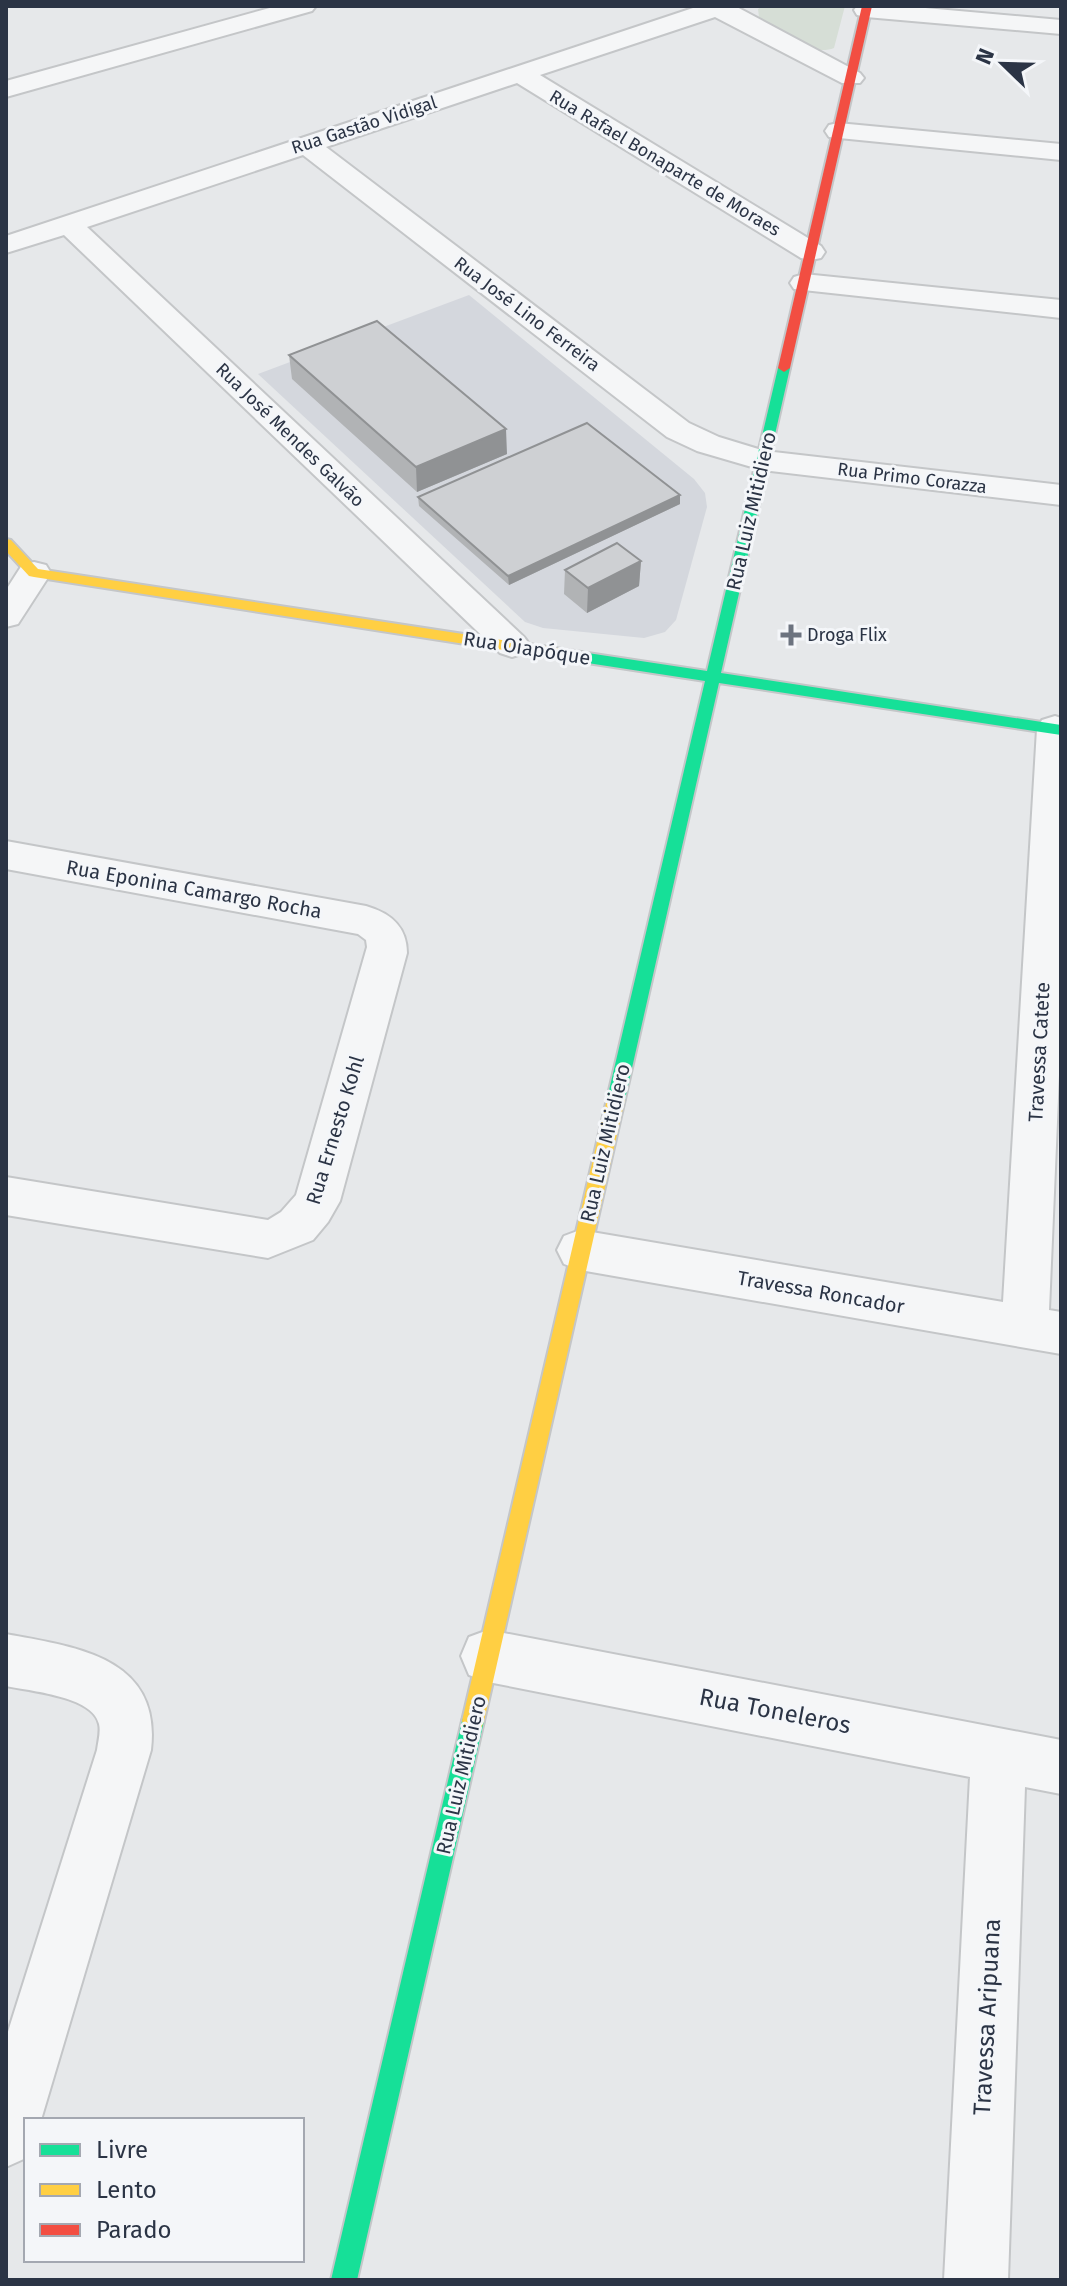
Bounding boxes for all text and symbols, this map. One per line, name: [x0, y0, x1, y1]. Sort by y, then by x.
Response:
north arrow: [963, 24, 1043, 104]
text: N: [970, 44, 1000, 68]
street label: Rua Rafael Bonaparte de Moraes: [545, 85, 785, 241]
street label: Rua Gastão Vidigal: [289, 91, 439, 159]
street label: Rua José Lino Ferreira: [450, 252, 604, 376]
street label: Rua José Mendes Galvão: [211, 358, 369, 512]
street label: Rua Luiz Mitidiero: [721, 429, 781, 593]
street label: Rua Primo Corazza: [836, 458, 988, 498]
place label: Droga Flix: [807, 624, 887, 646]
street label: Rua Oiapóque: [462, 626, 592, 670]
marker: Droga Flix: [782, 626, 800, 644]
street label: Rua Eponina Camargo Rocha: [64, 855, 324, 923]
street label: Travessa Catete: [1023, 981, 1055, 1123]
street label: Rua Ernesto Kohl: [301, 1052, 369, 1208]
street label: Rua Luiz Mitidiero: [575, 1061, 635, 1225]
street label: Travessa Roncador: [736, 1265, 907, 1319]
street label: Rua Toneleros: [697, 1683, 853, 1739]
street label: Rua Luiz Mitidiero: [431, 1693, 491, 1857]
street label: Travessa Aripuana: [968, 1918, 1006, 2116]
legend: [24, 2118, 304, 2262]
text: Livre: [96, 2136, 148, 2164]
text: Lento: [96, 2176, 157, 2204]
text: Parado: [96, 2216, 172, 2244]

